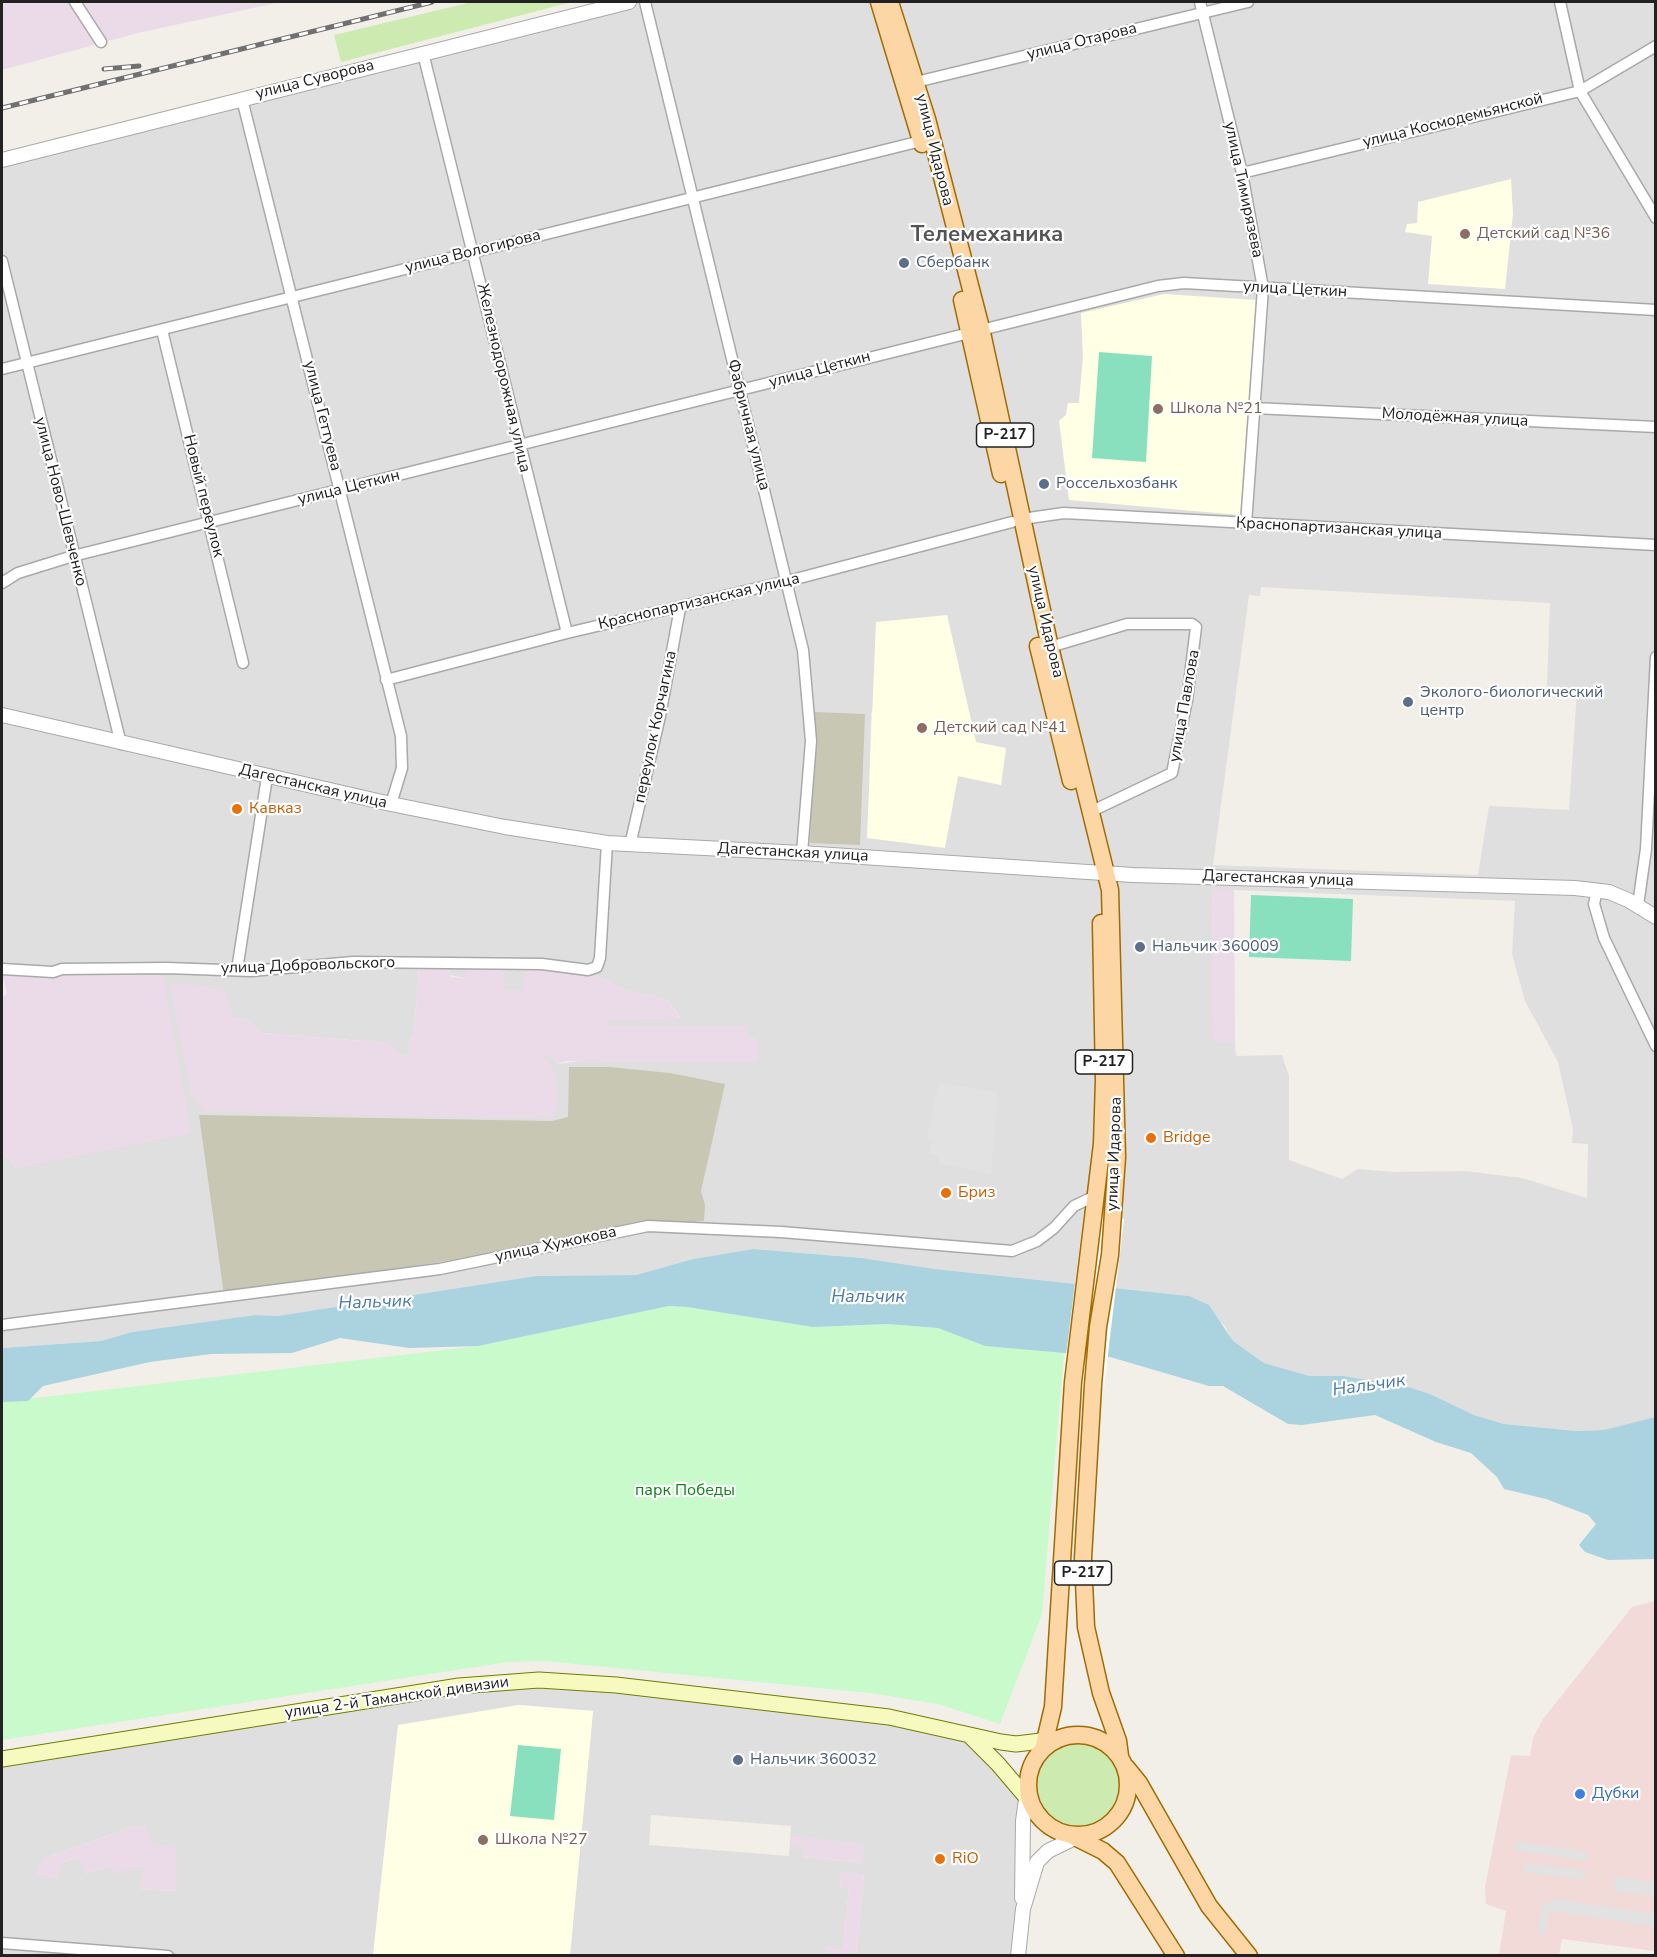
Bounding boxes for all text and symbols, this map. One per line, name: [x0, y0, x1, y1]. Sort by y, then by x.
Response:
street label: улица Отарова: [1025, 19, 1139, 65]
street label: улица Суворова: [254, 56, 376, 104]
street label: улица Космодемьянской: [1361, 89, 1545, 153]
street label: улица Идарова: [911, 92, 957, 208]
street label: улица Тимирязева: [1219, 120, 1267, 260]
district label: Телемеханика: [911, 223, 1063, 249]
place label: Детский сад №36: [1477, 224, 1610, 244]
street label: улица Вологирова: [403, 226, 543, 278]
marker: Детский сад №36: [1458, 227, 1472, 241]
place label: Сбербанк: [916, 253, 989, 273]
marker: Сбербанк: [897, 256, 911, 270]
street label: улица Цеткин: [1242, 278, 1348, 302]
street label: Железнодорожная улица: [472, 282, 534, 474]
street label: улица Цеткин: [767, 347, 873, 393]
street label: Фабричная улица: [722, 358, 774, 492]
street label: улица Геттуева: [299, 359, 345, 473]
place label: Школа №21: [1170, 399, 1263, 419]
marker: Школа №21: [1151, 402, 1165, 416]
street label: Молодёжная улица: [1381, 405, 1529, 431]
street label: улица Ново-Шевченко: [30, 416, 90, 588]
road number: Р-217: [976, 423, 1034, 447]
street label: Новый переулок: [178, 433, 228, 559]
street label: улица Цеткин: [296, 466, 402, 510]
place label: Россельхозбанк: [1056, 474, 1177, 494]
marker: Россельхозбанк: [1037, 477, 1051, 491]
street label: Краснопартизанская улица: [1236, 514, 1442, 544]
street label: улица Идарова: [1023, 564, 1067, 680]
street label: Краснопартизанская улица: [596, 569, 802, 635]
street label: улица Павлова: [1166, 648, 1204, 764]
street label: переулок Корчагина: [630, 649, 682, 805]
place label: Эколого-биологический центр: [1420, 683, 1603, 721]
marker: Эколого-биологический центр: [1401, 695, 1415, 709]
place label: Детский сад №41: [934, 718, 1067, 738]
marker: Детский сад №41: [915, 721, 929, 735]
street label: Дагестанская улица: [237, 761, 389, 813]
place label: Кавказ: [249, 799, 302, 819]
marker: Кавказ: [230, 802, 244, 816]
street label: Дагестанская улица: [717, 839, 869, 867]
street label: Дагестанская улица: [1202, 867, 1354, 891]
place label: Нальчик 360009: [1152, 937, 1279, 957]
marker: Нальчик 360009: [1133, 940, 1147, 954]
street label: улица Добровольского: [221, 953, 395, 979]
road number: Р-217: [1076, 1050, 1132, 1074]
street label: улица Идарова: [1103, 1096, 1127, 1212]
place label: Bridge: [1163, 1128, 1210, 1148]
marker: Bridge: [1144, 1131, 1158, 1145]
place label: Бриз: [958, 1183, 995, 1203]
marker: Бриз: [939, 1186, 953, 1200]
street label: улица Хужокова: [494, 1223, 618, 1267]
water label: Нальчик: [831, 1287, 905, 1309]
water label: Нальчик: [338, 1291, 412, 1315]
water label: Нальчик: [1331, 1370, 1407, 1402]
park label: парк Победы: [635, 1481, 735, 1501]
road number: Р-217: [1054, 1561, 1112, 1585]
street label: улица 2-й Таманской дивизии: [284, 1673, 510, 1723]
place label: Нальчик 360032: [750, 1750, 877, 1770]
marker: Нальчик 360032: [731, 1753, 745, 1767]
place label: Дубки: [1592, 1784, 1639, 1804]
marker: Дубки: [1573, 1787, 1587, 1801]
place label: Школа №27: [495, 1830, 588, 1850]
marker: Школа №27: [476, 1833, 490, 1847]
place label: RiO: [952, 1849, 979, 1869]
marker: RiO: [933, 1852, 947, 1866]

